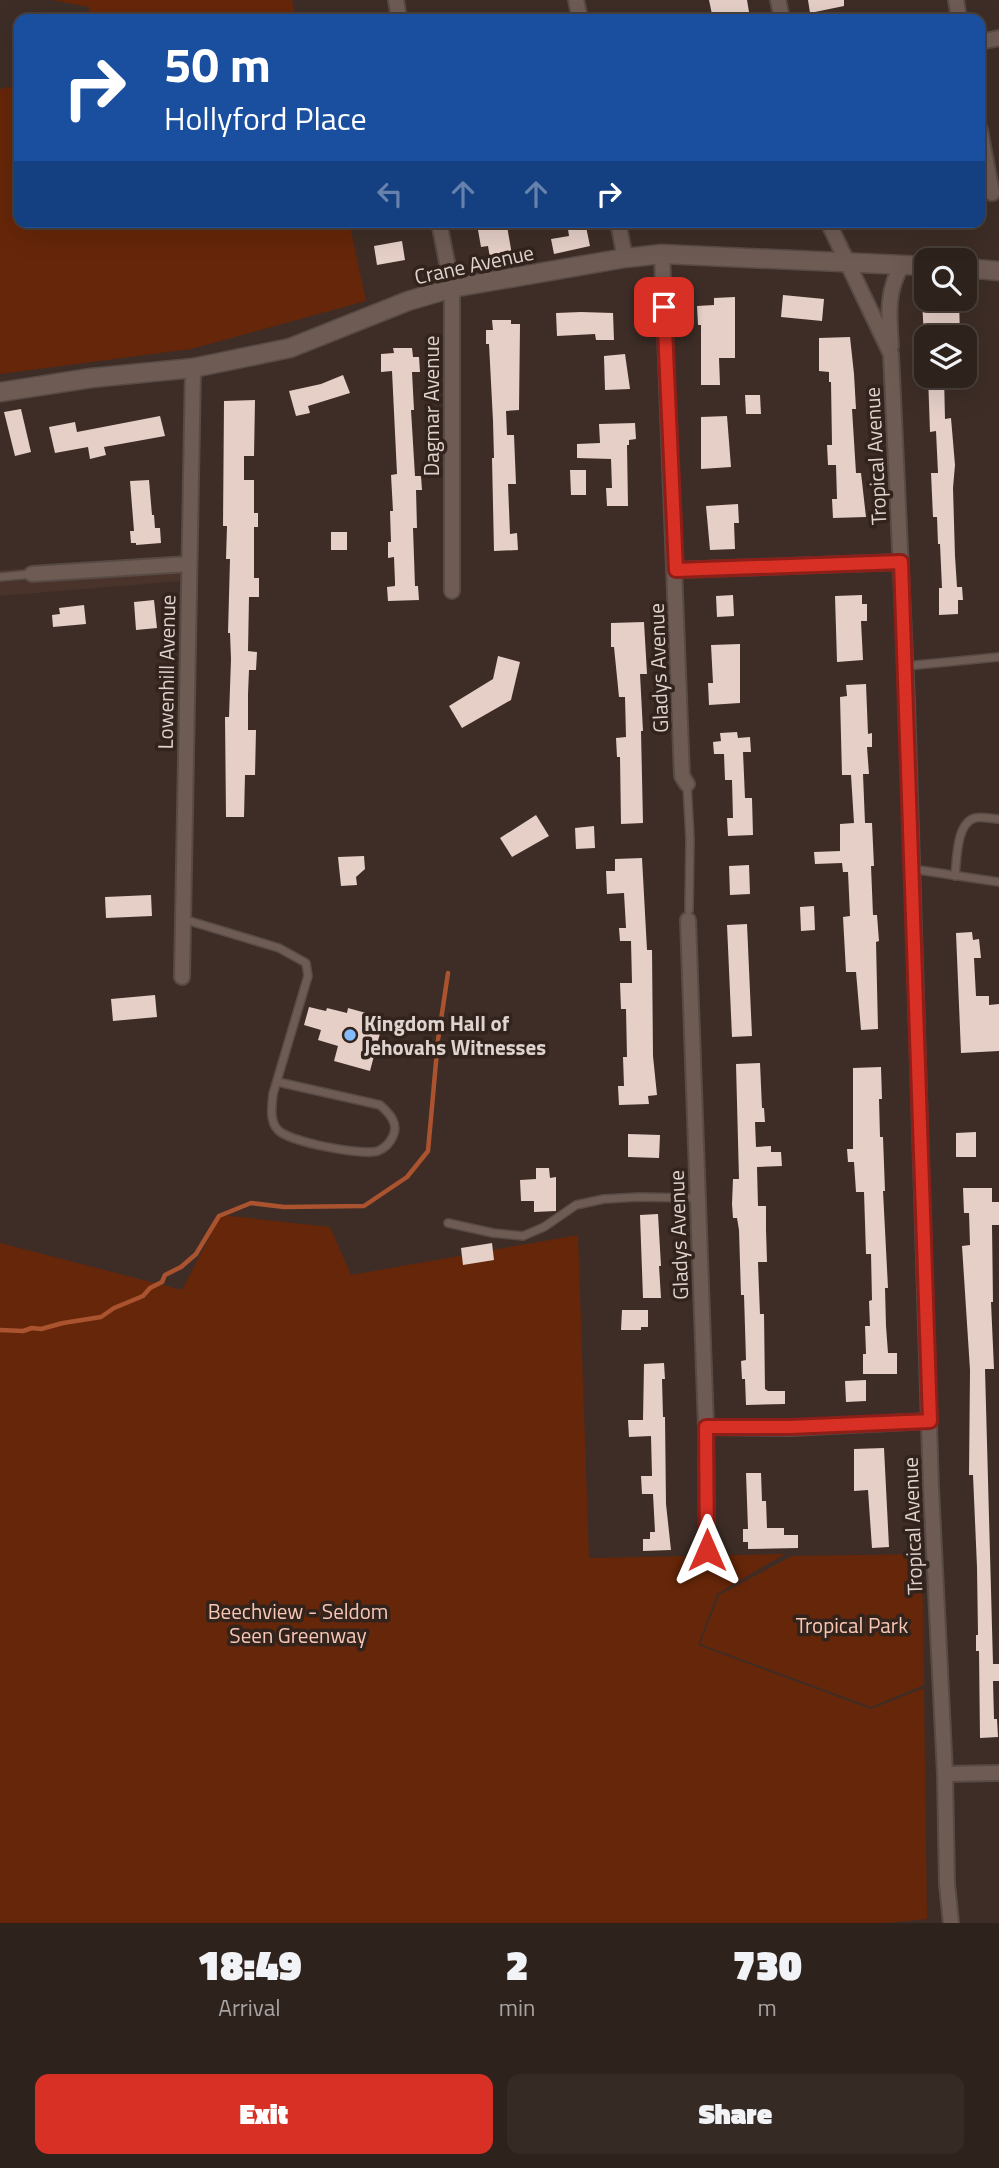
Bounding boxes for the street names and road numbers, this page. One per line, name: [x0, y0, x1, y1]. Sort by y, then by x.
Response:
street label: Crane Avenue: [411, 236, 537, 292]
street label: Dagmar Avenue: [415, 336, 447, 476]
street label: Tropical Avenue: [855, 386, 895, 526]
street label: Lowenhill Avenue: [149, 594, 183, 750]
street label: Gladys Avenue: [640, 603, 676, 733]
street label: Gladys Avenue: [660, 1170, 696, 1300]
street label: Tropical Avenue: [894, 1457, 930, 1595]

